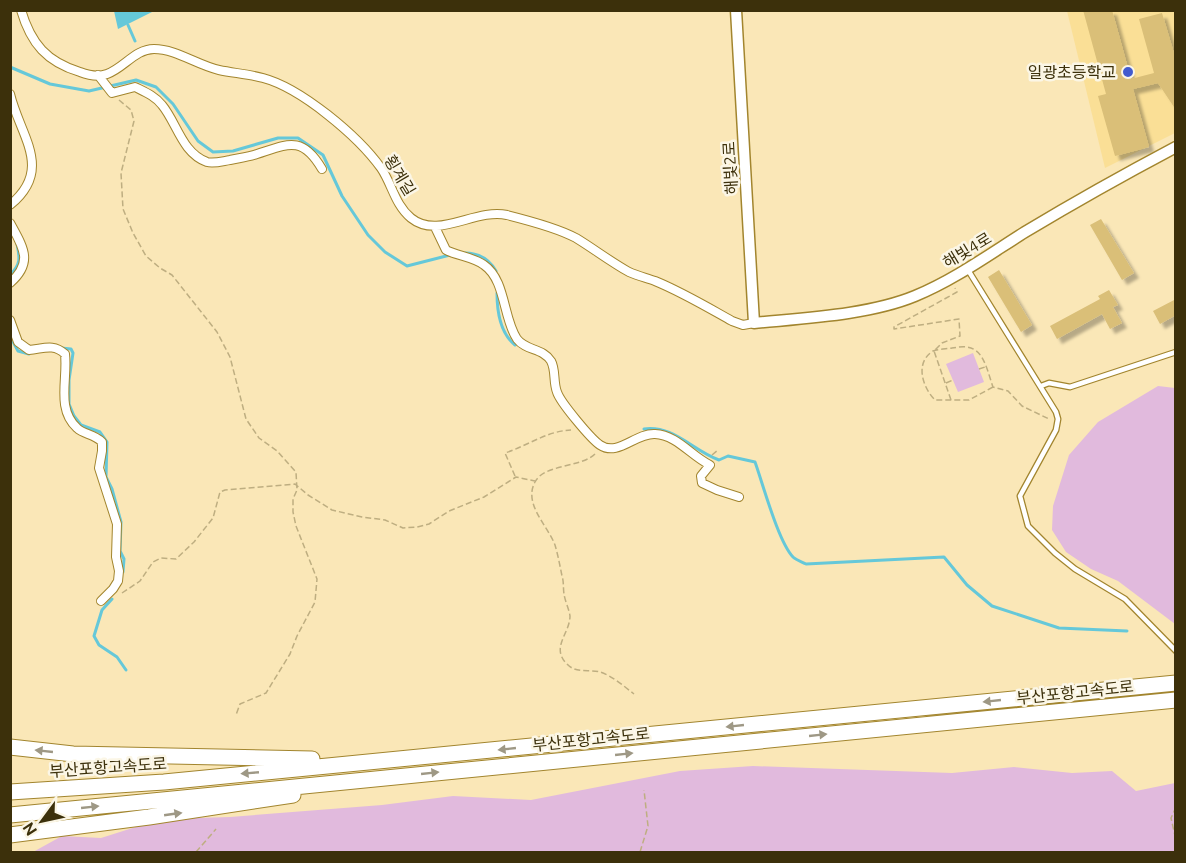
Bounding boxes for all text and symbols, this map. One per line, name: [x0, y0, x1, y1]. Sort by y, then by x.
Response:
place label: 일광초등학교: [1028, 63, 1116, 81]
marker: 일광초등학교: [1121, 65, 1135, 79]
street label: 해빛2로: [720, 141, 740, 195]
street label: 횡계길: [381, 151, 419, 199]
street label: 해빛4로: [940, 228, 995, 271]
street label: 부산포항고속도로: [1015, 677, 1135, 707]
one-way arrow: [982, 696, 1001, 706]
one-way arrow: [726, 721, 745, 731]
street label: 부산포항고속도로: [531, 724, 651, 754]
one-way arrow: [809, 730, 828, 740]
one-way arrow: [498, 744, 517, 754]
one-way arrow: [35, 746, 54, 756]
one-way arrow: [615, 749, 634, 759]
street label: 부산포항고속도로: [49, 754, 168, 780]
one-way arrow: [241, 768, 260, 778]
one-way arrow: [420, 768, 439, 778]
north arrow: [12, 791, 72, 851]
one-way arrow: [80, 802, 99, 812]
one-way arrow: [163, 810, 182, 819]
text: N: [19, 819, 40, 839]

